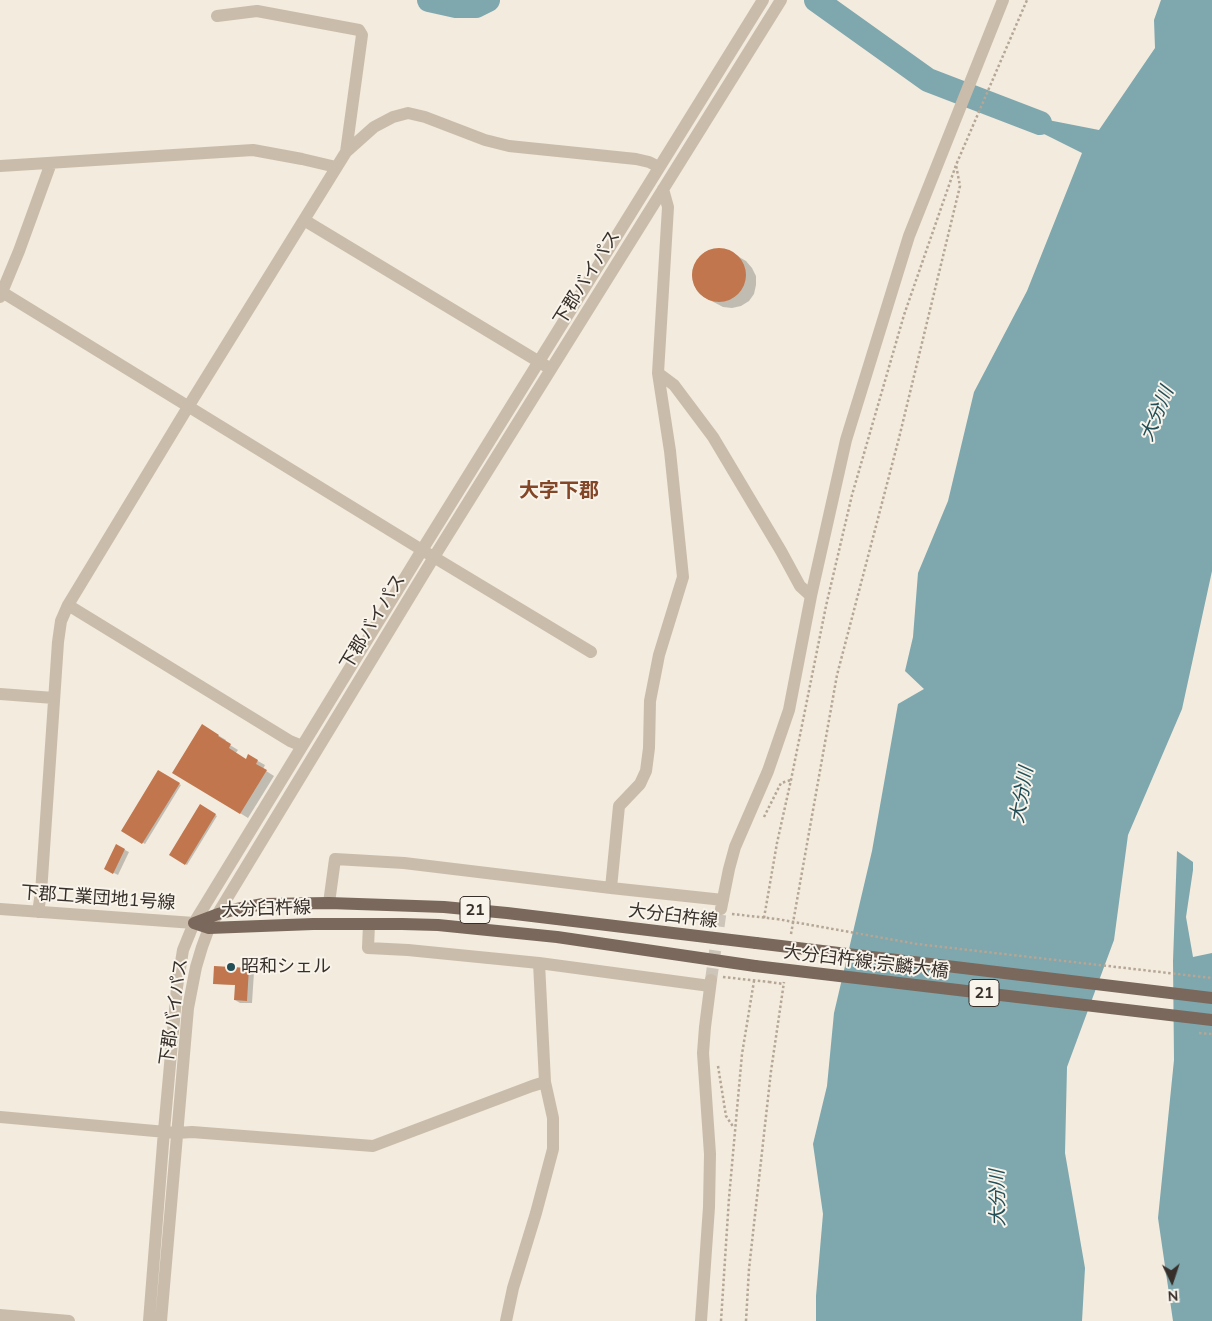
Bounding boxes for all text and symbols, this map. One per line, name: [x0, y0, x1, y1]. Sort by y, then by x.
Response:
street label: 下郡バイパス: [549, 226, 625, 330]
water label: 大分川: [1135, 383, 1179, 445]
district label: 大字下郡: [519, 479, 599, 503]
street label: 下郡バイパス: [336, 570, 410, 674]
water label: 大分川: [1006, 765, 1038, 825]
street label: 下郡工業団地1号線: [20, 882, 176, 914]
road number: 21: [460, 896, 490, 924]
street label: 大分臼杵線: [221, 897, 311, 921]
street label: 大分臼杵線: [627, 900, 719, 932]
street label: 大分臼杵線;宗麟大橋: [782, 941, 950, 983]
place label: 昭和シェル: [241, 956, 331, 978]
street label: 下郡バイパス: [156, 957, 192, 1067]
marker: 昭和シェル: [225, 961, 237, 973]
road number: 21: [969, 980, 999, 1006]
water label: 大分川: [986, 1169, 1010, 1227]
north arrow: [1147, 1256, 1197, 1306]
text: N: [1167, 1287, 1179, 1305]

